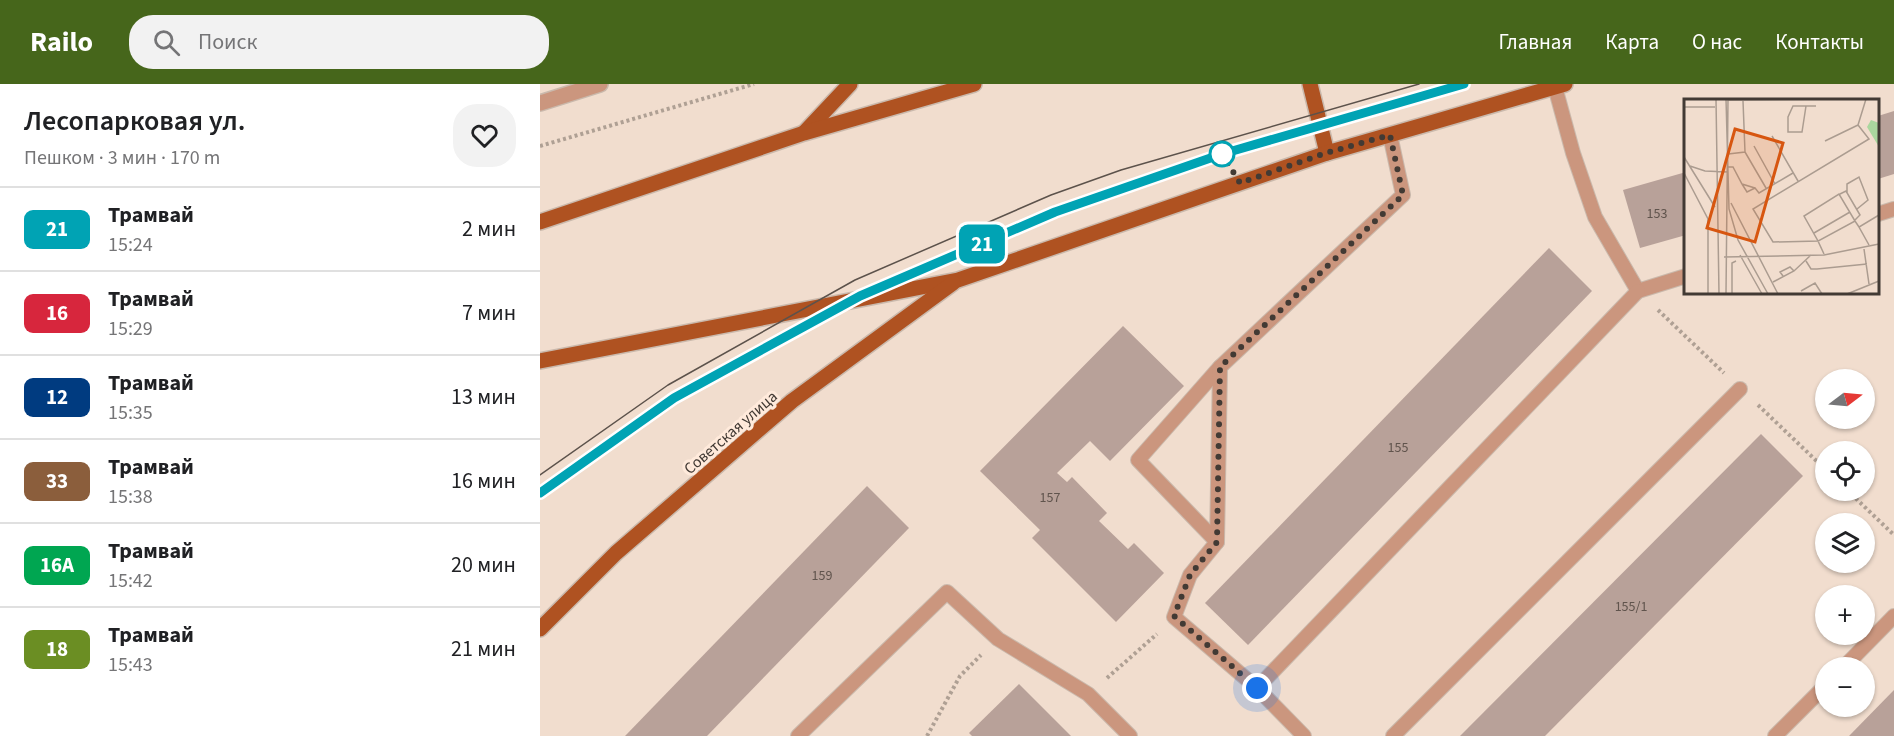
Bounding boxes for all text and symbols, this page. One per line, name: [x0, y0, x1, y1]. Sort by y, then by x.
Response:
search box: [129, 15, 549, 69]
text: Railo: [30, 22, 93, 62]
icon: search: [150, 26, 183, 59]
text: Поиск: [198, 26, 257, 58]
text: Главная: [1499, 27, 1572, 57]
text: Карта: [1605, 27, 1659, 57]
text: О нас: [1692, 27, 1742, 57]
text: Контакты: [1775, 27, 1864, 57]
inset map: [1684, 99, 1879, 294]
text: Лесопарковая ул.: [24, 101, 245, 141]
button: heart: [453, 104, 516, 167]
unlabelled marker: [1209, 141, 1235, 167]
text: Пешком · 3 мин · 170 m: [24, 144, 220, 172]
text: Трамвай: [108, 199, 194, 231]
house number: 153: [1647, 204, 1667, 224]
text: 2 мин: [462, 213, 516, 245]
text: 21: [46, 214, 68, 244]
line badge: 21: [955, 224, 1009, 264]
text: 21: [971, 229, 993, 259]
text: 15:24: [108, 231, 153, 259]
text: Трамвай: [108, 283, 194, 315]
text: 7 мин: [462, 297, 516, 329]
text: 16: [46, 298, 68, 328]
text: 15:29: [108, 315, 153, 343]
text: Трамвай: [108, 367, 194, 399]
north arrow: [1815, 369, 1875, 429]
map controls: [1815, 369, 1875, 717]
text: 13 мин: [451, 381, 516, 413]
text: 12: [46, 382, 68, 412]
street label: Советская улица: [679, 386, 782, 480]
text: 15:35: [108, 399, 153, 427]
house number: 155: [1388, 438, 1408, 458]
button: locate: [1815, 441, 1875, 501]
text: Трамвай: [108, 451, 194, 483]
text: 16 мин: [451, 465, 516, 497]
text: 33: [46, 466, 68, 496]
text: 15:38: [108, 483, 153, 511]
house number: 157: [1040, 488, 1060, 508]
button: layers: [1815, 513, 1875, 573]
text: Трамвай: [108, 535, 194, 567]
text: 20 мин: [451, 549, 516, 581]
text: 16А: [40, 550, 74, 580]
house number: 159: [812, 566, 832, 586]
text: 15:42: [108, 567, 153, 595]
button: +: [1815, 585, 1875, 645]
house number: 155/1: [1615, 597, 1647, 617]
text: Трамвай: [108, 619, 194, 651]
text: 21 мин: [451, 633, 516, 665]
text: 18: [46, 634, 68, 664]
text: 15:43: [108, 651, 153, 679]
button: −: [1815, 657, 1875, 717]
your location: [1242, 673, 1272, 703]

